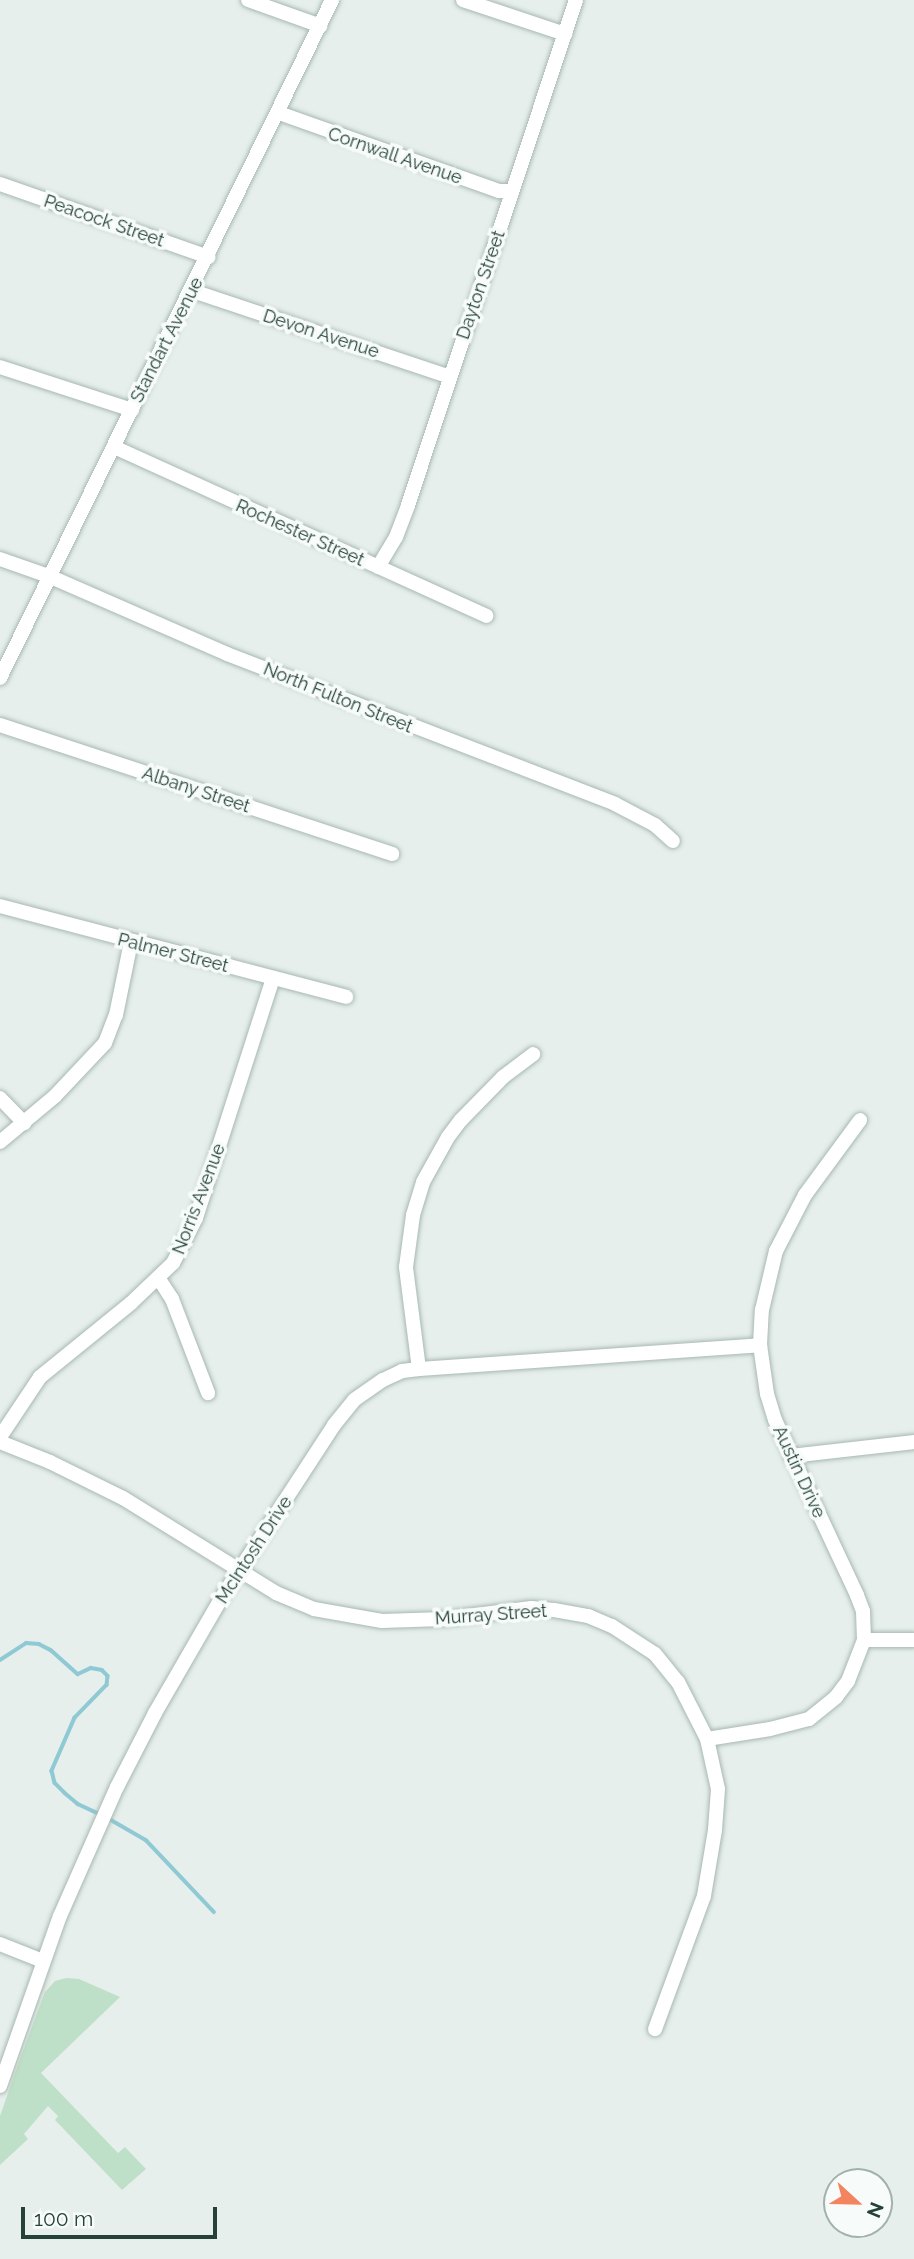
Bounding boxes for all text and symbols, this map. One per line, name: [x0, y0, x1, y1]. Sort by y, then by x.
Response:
street label: Cornwall Avenue: [325, 123, 465, 189]
street label: Peacock Street: [41, 190, 167, 252]
street label: Dayton Street: [452, 228, 510, 342]
street label: Standart Avenue: [126, 274, 208, 406]
street label: Devon Avenue: [260, 305, 382, 363]
street label: Rochester Street: [232, 495, 368, 571]
street label: North Fulton Street: [260, 658, 416, 738]
street label: Albany Street: [139, 762, 253, 818]
street label: Palmer Street: [115, 929, 231, 977]
street label: Norris Avenue: [168, 1140, 230, 1258]
street label: Austin Drive: [768, 1422, 830, 1522]
street label: McIntosh Drive: [211, 1492, 297, 1608]
street label: Murray Street: [434, 1600, 548, 1630]
north arrow: [823, 2168, 893, 2238]
scale bar: [24, 2192, 220, 2236]
text: N: [863, 2199, 889, 2221]
text: 100 m: [34, 2206, 93, 2231]

